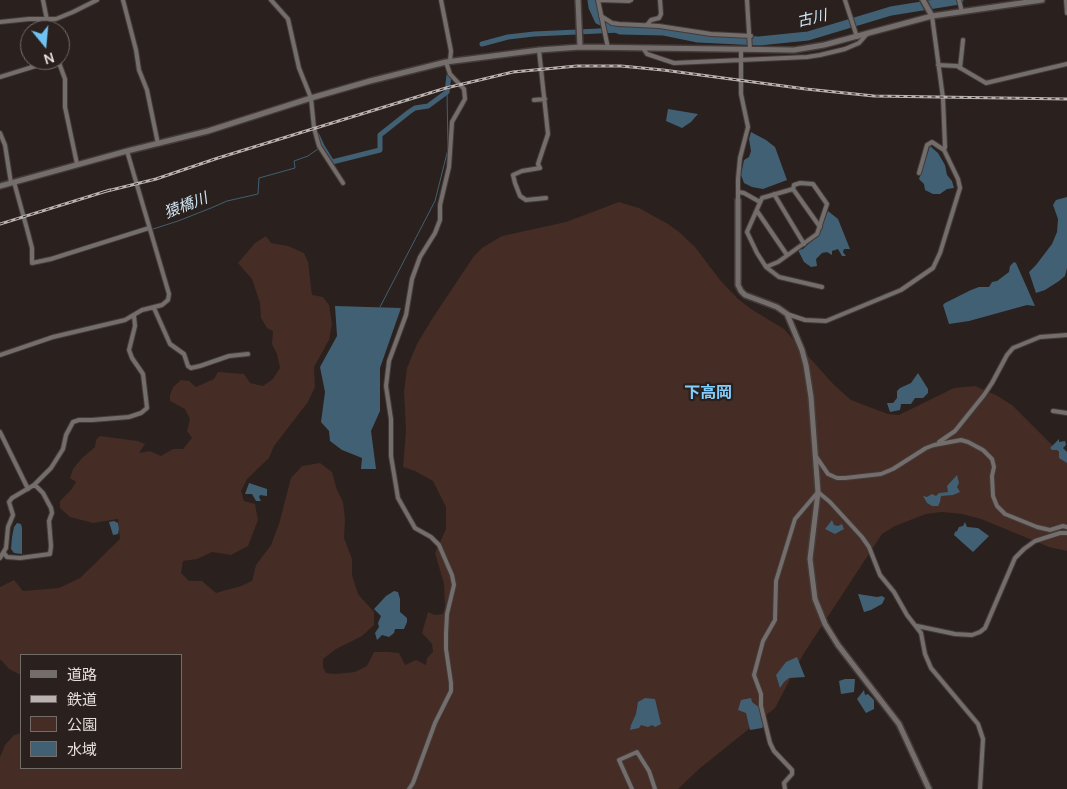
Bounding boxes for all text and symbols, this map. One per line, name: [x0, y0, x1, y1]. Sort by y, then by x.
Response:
water label: 古川: [795, 7, 829, 31]
north arrow: [20, 20, 70, 70]
text: N: [42, 48, 57, 69]
water label: 猿橋川: [162, 190, 210, 222]
district label: 下高岡: [684, 384, 732, 404]
legend: [20, 654, 182, 769]
text: 道路: [67, 664, 97, 685]
text: 鉄道: [67, 689, 97, 710]
text: 公園: [67, 714, 97, 735]
text: 水域: [67, 739, 97, 760]

